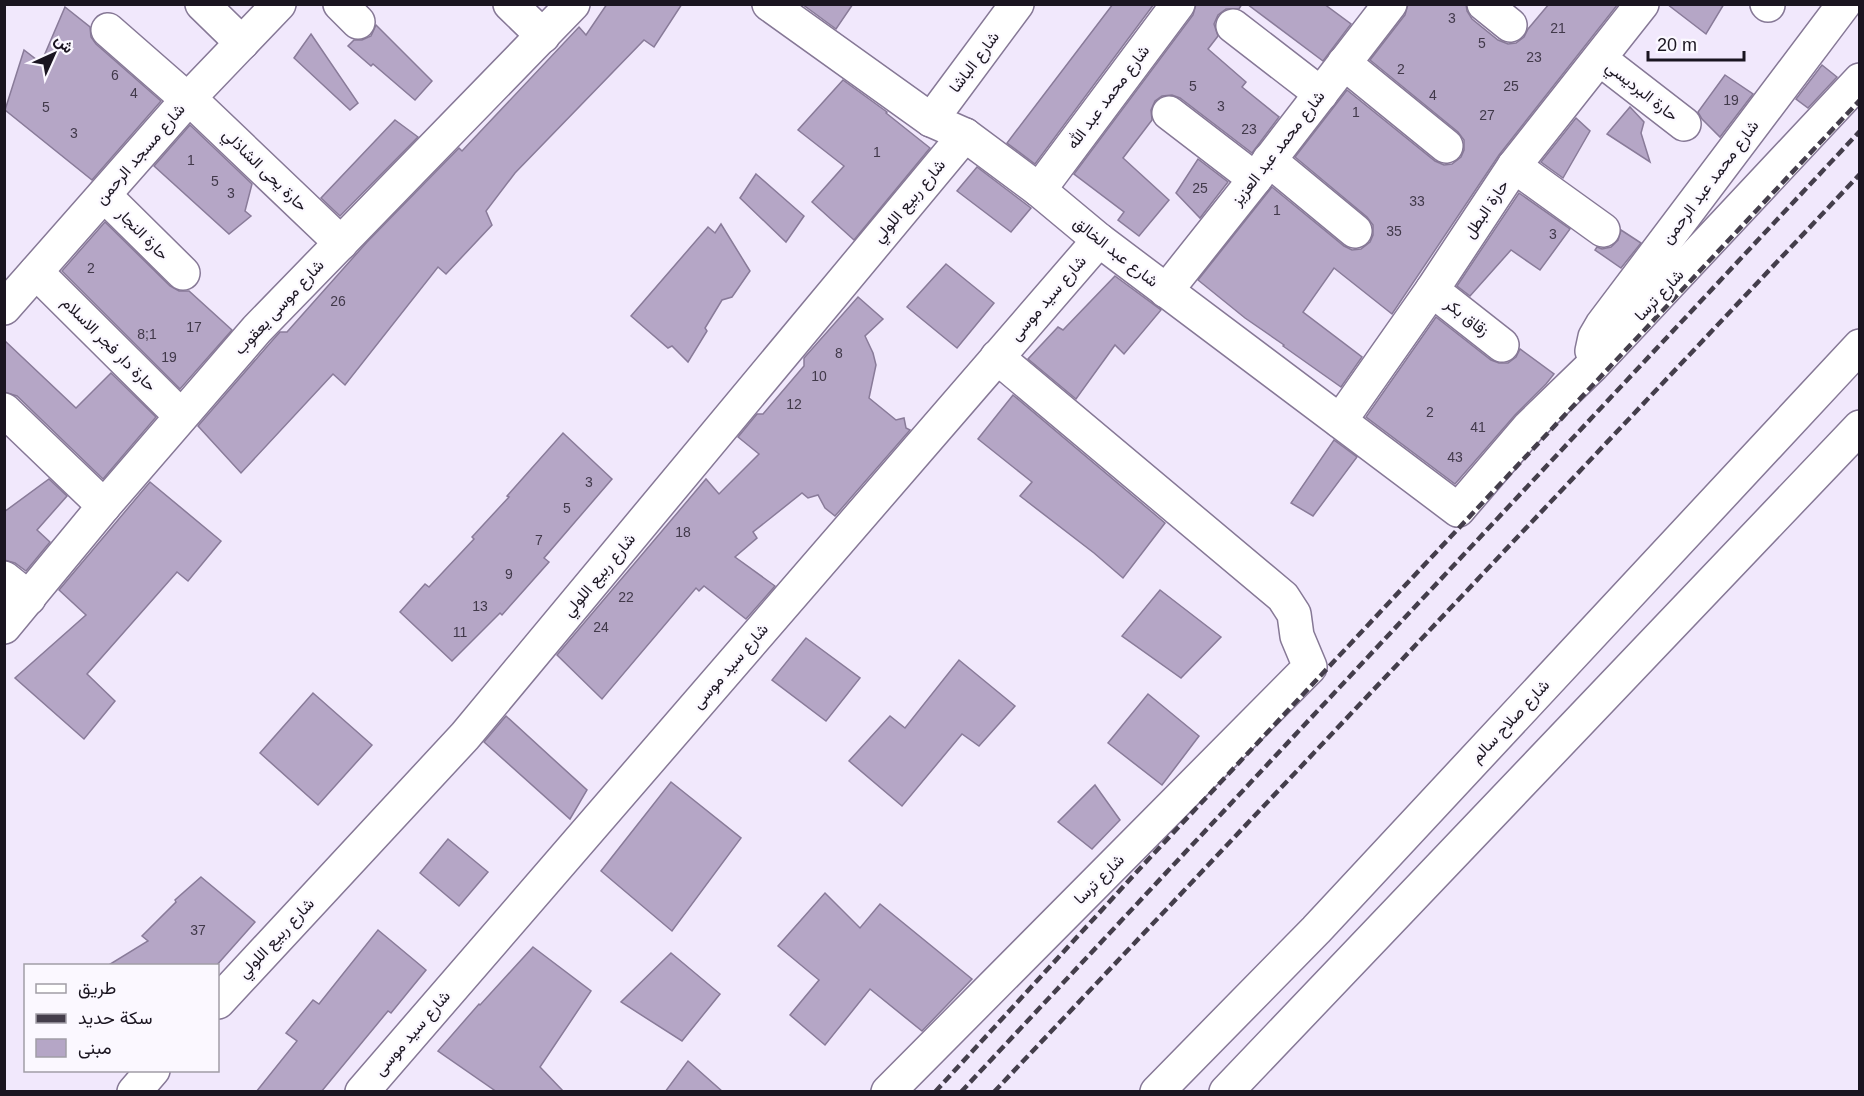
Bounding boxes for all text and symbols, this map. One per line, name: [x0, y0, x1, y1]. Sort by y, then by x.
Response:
house number: 3: [1448, 10, 1456, 26]
house number: 21: [1550, 20, 1566, 36]
north arrow: [24, 24, 84, 84]
scale bar: [1648, 24, 1744, 62]
street label: شارع الباشا: [946, 28, 1005, 97]
text: ش: [51, 31, 77, 57]
house number: 5: [1478, 35, 1486, 51]
text: 20 m: [1657, 35, 1697, 55]
street label: شارع محمد عبد الله: [1063, 41, 1155, 154]
house number: 23: [1526, 49, 1542, 65]
street label: حارة البرديسي: [1600, 58, 1681, 128]
house number: 2: [1397, 61, 1405, 77]
house number: 6: [111, 67, 119, 83]
house number: 5: [1189, 78, 1197, 94]
house number: 25: [1503, 78, 1519, 94]
house number: 4: [130, 85, 138, 101]
street label: شارع محمد عبد العزيز: [1227, 87, 1330, 211]
house number: 4: [1429, 87, 1437, 103]
house number: 19: [1723, 92, 1739, 108]
house number: 3: [1217, 98, 1225, 114]
house number: 5: [42, 99, 50, 115]
street label: شارع مسجد الرحمن: [92, 100, 190, 210]
house number: 1: [1352, 104, 1360, 120]
house number: 27: [1479, 107, 1495, 123]
street label: شارع محمد عبد الرحمن: [1658, 117, 1764, 249]
house number: 23: [1241, 121, 1257, 137]
house number: 3: [70, 125, 78, 141]
street label: حارة يحى الشاذلي: [216, 126, 311, 218]
house number: 1: [873, 144, 881, 160]
house number: 1: [187, 152, 195, 168]
street label: شارع ربيع اللولي: [869, 156, 952, 249]
house number: 5: [211, 173, 219, 189]
street label: حارة البطل: [1460, 176, 1513, 242]
house number: 25: [1192, 180, 1208, 196]
house number: 3: [227, 185, 235, 201]
house number: 33: [1409, 193, 1425, 209]
house number: 1: [1273, 202, 1281, 218]
street label: حارة النجار: [112, 204, 172, 265]
street label: شارع عبد الخالق: [1069, 214, 1162, 293]
house number: 35: [1386, 223, 1402, 239]
house number: 3: [1549, 226, 1557, 242]
street label: شارع سيد موسى: [1007, 252, 1092, 346]
street label: شارع موسى يعقوب: [231, 256, 329, 360]
house number: 2: [87, 260, 95, 276]
street label: شارع ترسا: [1631, 266, 1689, 326]
house number: 26: [330, 293, 346, 309]
street label: حارة دار فجر الاسلام: [57, 294, 160, 396]
street label: زقاق بكر: [1440, 294, 1492, 341]
house number: 17: [186, 319, 202, 335]
house number: 8;1: [137, 326, 157, 342]
house number: 8: [835, 345, 843, 361]
house number: 19: [161, 349, 177, 365]
house number: 10: [811, 368, 827, 384]
house number: 12: [786, 396, 802, 412]
house number: 2: [1426, 404, 1434, 420]
house number: 41: [1470, 419, 1486, 435]
house number: 43: [1447, 449, 1463, 465]
house number: 3: [585, 474, 593, 490]
house number: 5: [563, 500, 571, 516]
house number: 18: [675, 524, 691, 540]
street label: شارع ربيع اللولي: [559, 530, 642, 623]
house number: 7: [535, 532, 543, 548]
house number: 9: [505, 566, 513, 582]
house number: 22: [618, 589, 634, 605]
house number: 13: [472, 598, 488, 614]
house number: 24: [593, 619, 609, 635]
street label: شارع سيد موسى: [689, 620, 774, 714]
house number: 11: [453, 624, 467, 640]
street label: شارع صلاح سالم: [1468, 676, 1555, 768]
street label: شارع ترسا: [1071, 851, 1129, 909]
street label: شارع ربيع اللولي: [235, 895, 321, 985]
house number: 37: [190, 922, 206, 938]
legend: [24, 964, 219, 1072]
text: طريق: [78, 978, 116, 999]
street label: شارع سيد موسى: [371, 987, 456, 1081]
text: سكة حديد: [78, 1008, 153, 1028]
text: مبنى: [78, 1038, 112, 1059]

